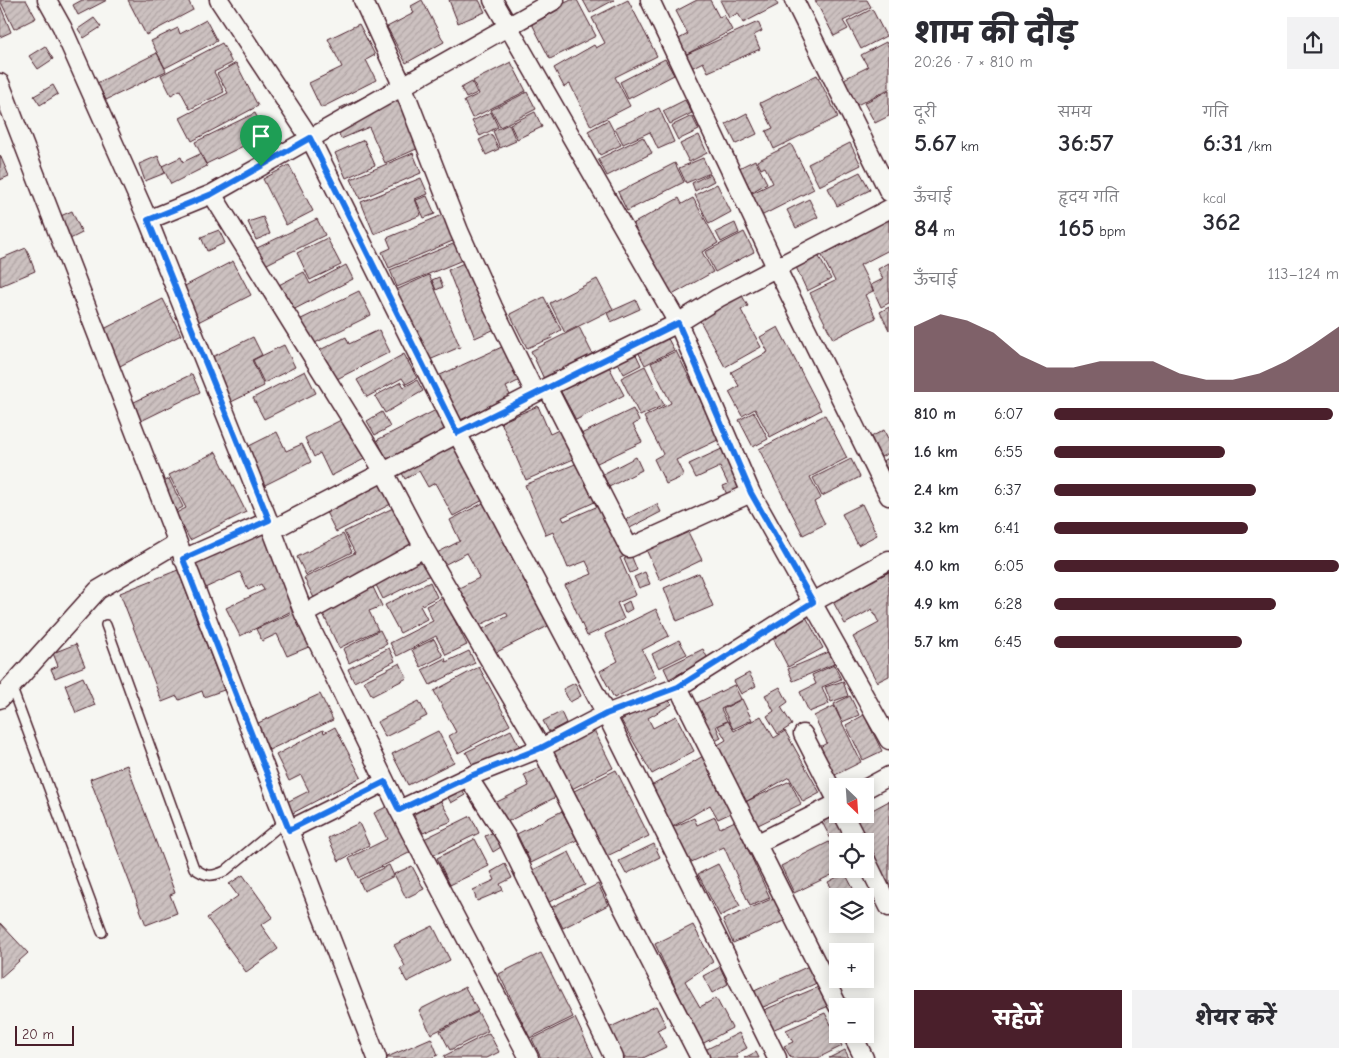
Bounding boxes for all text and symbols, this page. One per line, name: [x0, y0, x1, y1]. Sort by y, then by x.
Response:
button: share: [1287, 17, 1339, 69]
text: शाम की दौड़: [914, 18, 1076, 50]
text: 20:26 · 7 × 810 m: [914, 53, 1033, 71]
text: दूरी: [914, 104, 936, 121]
text: समय: [1058, 104, 1092, 121]
text: गति: [1203, 104, 1228, 121]
pin: [240, 115, 282, 166]
icon: arrive: [247, 122, 275, 150]
text: 5.67: [914, 128, 956, 157]
text: 36:57: [1058, 128, 1113, 157]
text: 6:31: [1203, 128, 1243, 157]
text: km: [956, 138, 979, 155]
text: /km: [1243, 138, 1272, 155]
text: ऊँचाई: [914, 189, 952, 206]
text: हृदय गति: [1058, 189, 1119, 206]
text: kcal: [1203, 190, 1226, 207]
text: 362: [1203, 207, 1241, 236]
text: 84: [914, 213, 939, 242]
text: 165: [1058, 213, 1095, 242]
text: m: [939, 223, 955, 240]
text: bpm: [1095, 223, 1126, 240]
text: 113–124 m: [1268, 265, 1339, 283]
text: ऊँचाई: [914, 271, 957, 289]
text: 810 m: [914, 405, 956, 423]
text: 6:07: [994, 405, 1023, 423]
text: 1.6 km: [914, 443, 958, 461]
text: 6:55: [994, 443, 1023, 461]
text: 2.4 km: [914, 481, 959, 499]
text: 6:37: [994, 481, 1021, 499]
text: 3.2 km: [914, 519, 959, 537]
text: 6:41: [994, 519, 1020, 537]
text: 4.0 km: [914, 557, 960, 575]
text: 6:05: [994, 557, 1024, 575]
text: 4.9 km: [914, 595, 959, 613]
text: 6:28: [994, 595, 1022, 613]
text: 5.7 km: [914, 633, 959, 651]
text: 6:45: [994, 633, 1022, 651]
north arrow: [829, 778, 874, 822]
map controls: [829, 778, 874, 1043]
button: locate: [829, 833, 874, 878]
button: layers: [829, 888, 874, 933]
button: +: [829, 943, 874, 988]
button: सहेजें: [914, 990, 1122, 1048]
button: शेयर करें: [1132, 990, 1339, 1048]
button: −: [829, 998, 874, 1043]
scale bar: [15, 1023, 74, 1046]
text: 20 m: [22, 1026, 54, 1043]

